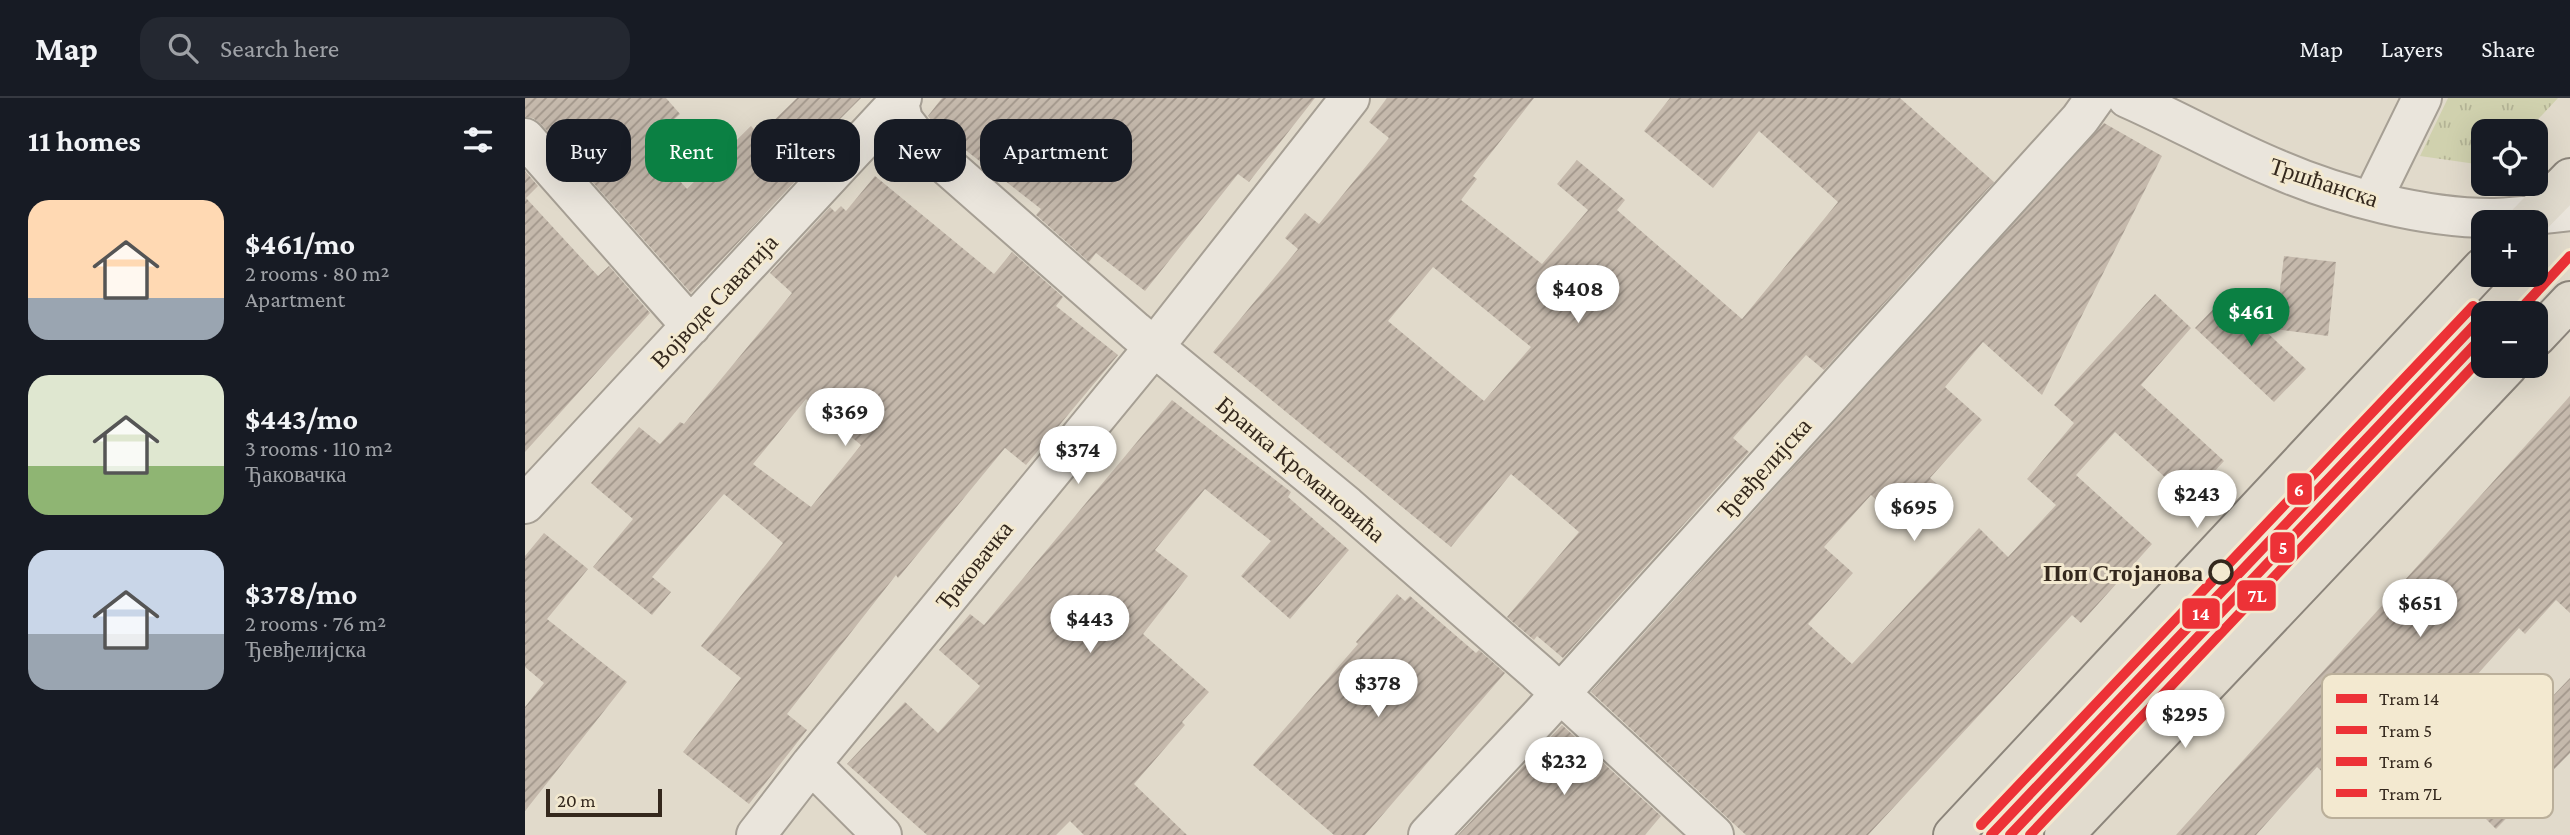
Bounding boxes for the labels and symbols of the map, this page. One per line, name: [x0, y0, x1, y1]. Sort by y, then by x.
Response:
street label: Тршћанска: [2266, 152, 2382, 212]
street label: Војводе Саватија: [645, 228, 783, 373]
pin: $408: [1537, 266, 1619, 325]
pin: $461: [2210, 288, 2292, 348]
pin: $369: [804, 388, 886, 448]
street label: Бранка Крсмановића: [1211, 391, 1391, 548]
street label: Ђевђелијска: [1712, 412, 1817, 524]
pin: $374: [1037, 426, 1119, 486]
pin: $243: [2156, 470, 2238, 530]
line badge: 6: [2286, 472, 2313, 506]
text: 6: [2294, 479, 2304, 500]
pin: $695: [1873, 484, 1955, 543]
street label: Ђаковачка: [930, 515, 1018, 615]
line badge: 5: [2269, 531, 2296, 564]
text: 5: [2278, 537, 2288, 558]
place label: Поп Стојанова: [2043, 559, 2203, 586]
marker: Поп Стојанова: [2209, 560, 2233, 584]
line badge: 7L: [2236, 579, 2277, 612]
pin: $651: [2379, 580, 2461, 639]
text: 7L: [2247, 585, 2267, 606]
pin: $443: [1049, 596, 1131, 655]
line badge: 14: [2181, 597, 2221, 630]
text: 14: [2192, 603, 2210, 624]
pin: $378: [1337, 660, 1419, 719]
legend: [2322, 674, 2553, 818]
text: Tram 14: [2379, 688, 2439, 709]
pin: $295: [2144, 690, 2226, 750]
text: Tram 5: [2379, 720, 2432, 741]
pin: $232: [1523, 738, 1605, 797]
text: Tram 6: [2379, 751, 2433, 772]
text: Tram 7L: [2379, 783, 2442, 804]
scale bar: [546, 786, 661, 818]

